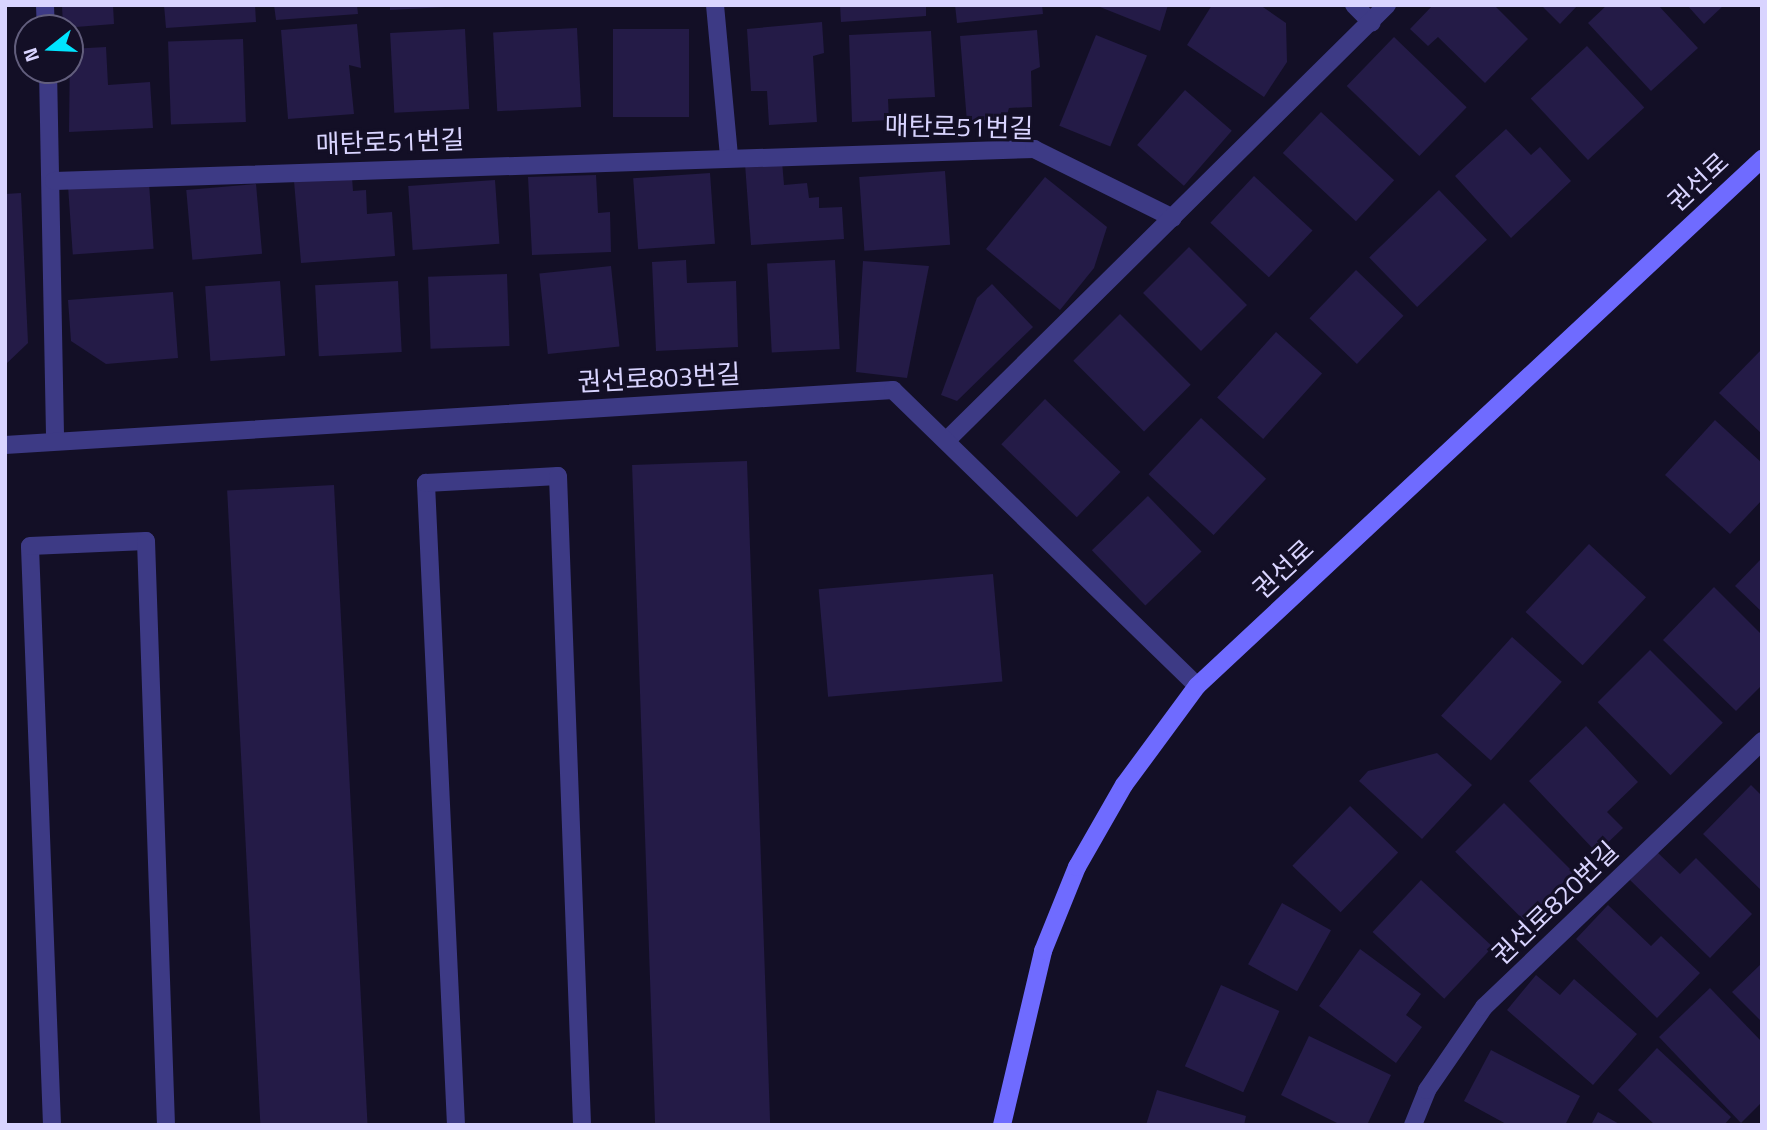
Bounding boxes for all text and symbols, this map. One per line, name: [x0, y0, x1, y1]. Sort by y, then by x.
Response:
north arrow: [14, 14, 84, 84]
text: N: [15, 44, 46, 66]
street label: 매탄로51번길: [884, 110, 1034, 144]
street label: 매탄로51번길: [315, 124, 465, 160]
street label: 권선로: [1661, 146, 1735, 218]
street label: 권선로803번길: [577, 358, 741, 398]
street label: 권선로: [1246, 533, 1320, 605]
street label: 권선로820번길: [1485, 835, 1625, 971]

